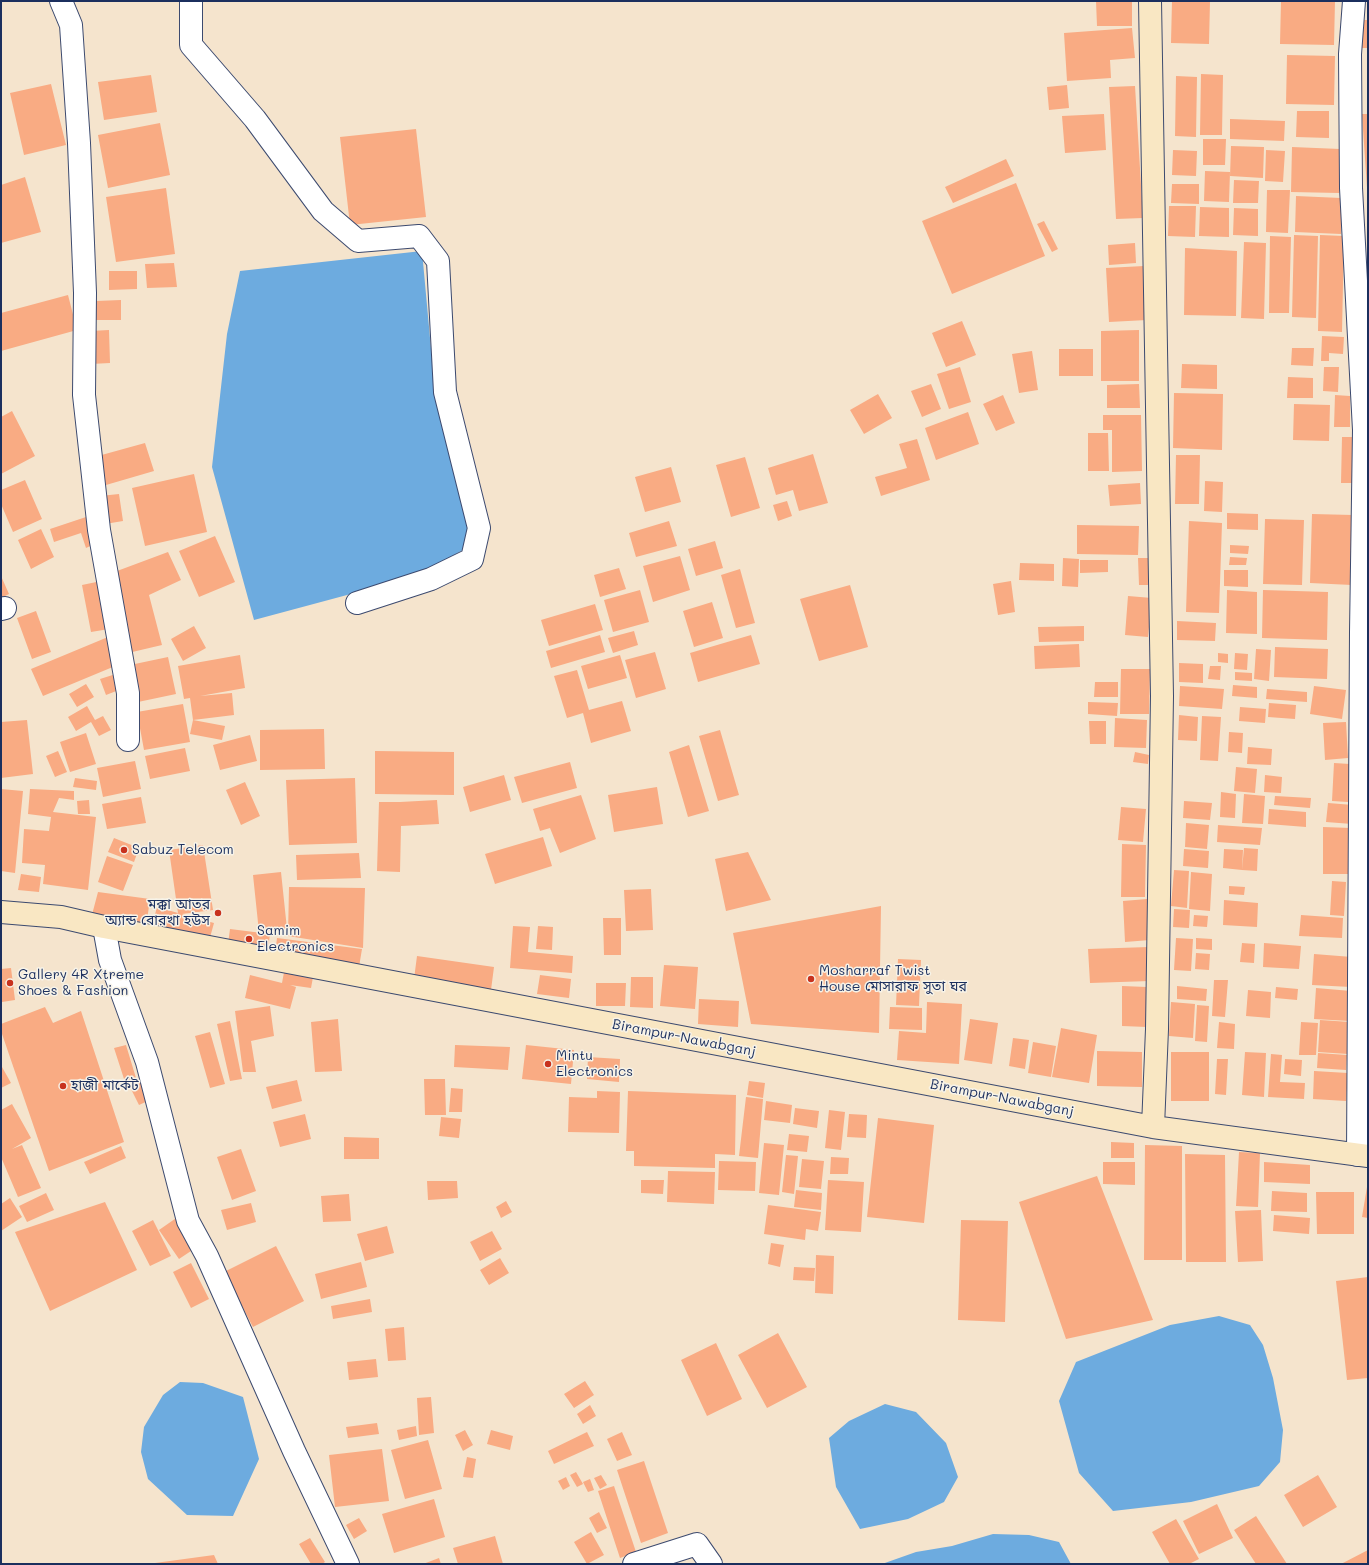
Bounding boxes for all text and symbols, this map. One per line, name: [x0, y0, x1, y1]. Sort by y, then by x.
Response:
place label: Sabuz Telecom: [132, 842, 234, 858]
marker: Sabuz Telecom: [119, 845, 129, 855]
place label: মক্কা আতর অ্যান্ড বোরখা হউস: [105, 897, 210, 930]
marker: মক্কা আতর অ্যান্ড বোরখা হউস: [213, 908, 223, 918]
place label: Samim Electronics: [257, 923, 334, 956]
marker: Samim Electronics: [244, 934, 254, 944]
place label: Mosharraf Twist House মোসারাফ সুতা ঘর: [819, 963, 967, 996]
place label: Gallery 4R Xtreme Shoes & Fashion: [18, 967, 144, 1000]
marker: Mosharraf Twist House মোসারাফ সুতা ঘর: [806, 974, 816, 984]
marker: Gallery 4R Xtreme Shoes & Fashion: [5, 978, 15, 988]
street label: Birampur-Nawabganj: [611, 1016, 757, 1060]
place label: Mintu Electronics: [556, 1048, 633, 1080]
marker: Mintu Electronics: [543, 1059, 553, 1069]
street label: Birampur-Nawabganj: [929, 1076, 1075, 1120]
place label: হাজী মার্কেট: [71, 1078, 139, 1094]
marker: হাজী মার্কেট: [58, 1081, 68, 1091]

